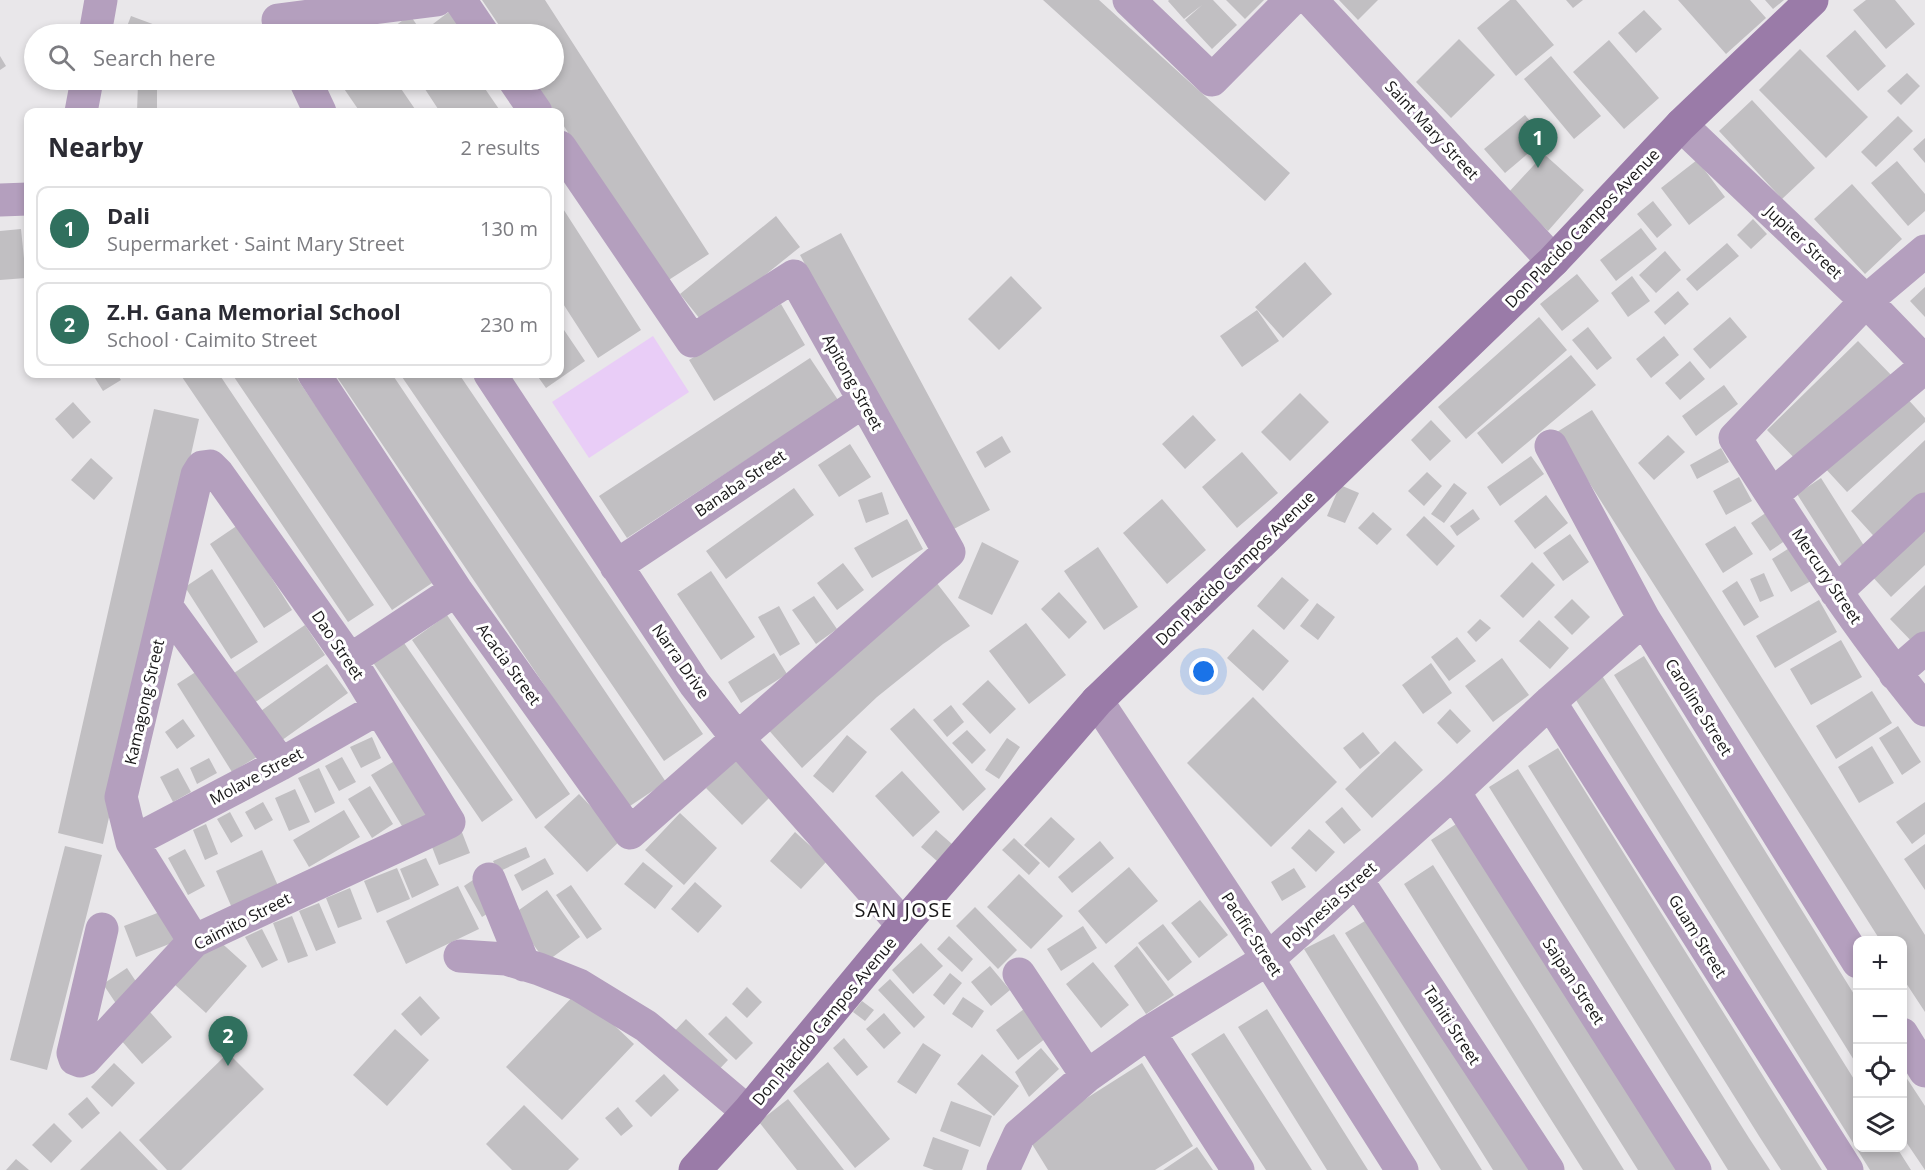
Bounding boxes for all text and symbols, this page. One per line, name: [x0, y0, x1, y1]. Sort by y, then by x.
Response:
search box: [24, 24, 564, 90]
icon: search: [45, 41, 78, 74]
text: Search here: [93, 42, 216, 72]
street label: Saint Mary Street: [1380, 76, 1484, 185]
pin: 1: [1518, 118, 1558, 168]
text: Nearby: [48, 129, 143, 165]
text: 2 results: [460, 134, 540, 161]
street label: Don Placido Campos Avenue: [1500, 143, 1664, 313]
street label: Jupiter Street: [1759, 199, 1848, 284]
text: Dali: [107, 200, 150, 230]
text: 1: [64, 215, 75, 242]
text: 130 m: [480, 215, 538, 242]
text: Supermarket · Saint Mary Street: [107, 230, 404, 257]
text: Z.H. Gana Memorial School: [107, 296, 401, 326]
text: 2: [64, 311, 75, 338]
text: 230 m: [480, 311, 538, 338]
text: School · Caimito Street: [107, 326, 317, 353]
street label: Apitong Street: [818, 330, 889, 434]
street label: Banaba Street: [690, 444, 790, 522]
street label: Don Placido Campos Avenue: [1150, 486, 1320, 650]
street label: Mercury Street: [1787, 524, 1867, 628]
street label: Dao Street: [307, 606, 369, 684]
street label: Acacia Street: [472, 619, 546, 710]
street label: Narra Drive: [647, 619, 715, 703]
street label: Kamagong Street: [119, 637, 169, 767]
street label: Caroline Street: [1660, 654, 1738, 760]
your location: [1189, 657, 1218, 686]
street label: Molave Street: [205, 742, 307, 810]
street label: Polynesia Street: [1277, 857, 1381, 953]
street label: Caimito Street: [190, 887, 294, 955]
street label: Pacific Street: [1217, 888, 1288, 981]
street label: Guam Street: [1664, 890, 1732, 982]
district label: SAN JOSE: [855, 896, 953, 923]
street label: Don Placido Campos Avenue: [747, 932, 901, 1110]
street label: Saipan Street: [1538, 933, 1610, 1029]
map controls: [1853, 936, 1907, 1152]
button: +: [1853, 936, 1907, 990]
street label: Tahiti Street: [1418, 981, 1486, 1069]
button: −: [1853, 990, 1907, 1044]
pin: 2: [208, 1016, 248, 1066]
button: locate: [1853, 1044, 1907, 1098]
button: layers: [1853, 1098, 1907, 1152]

